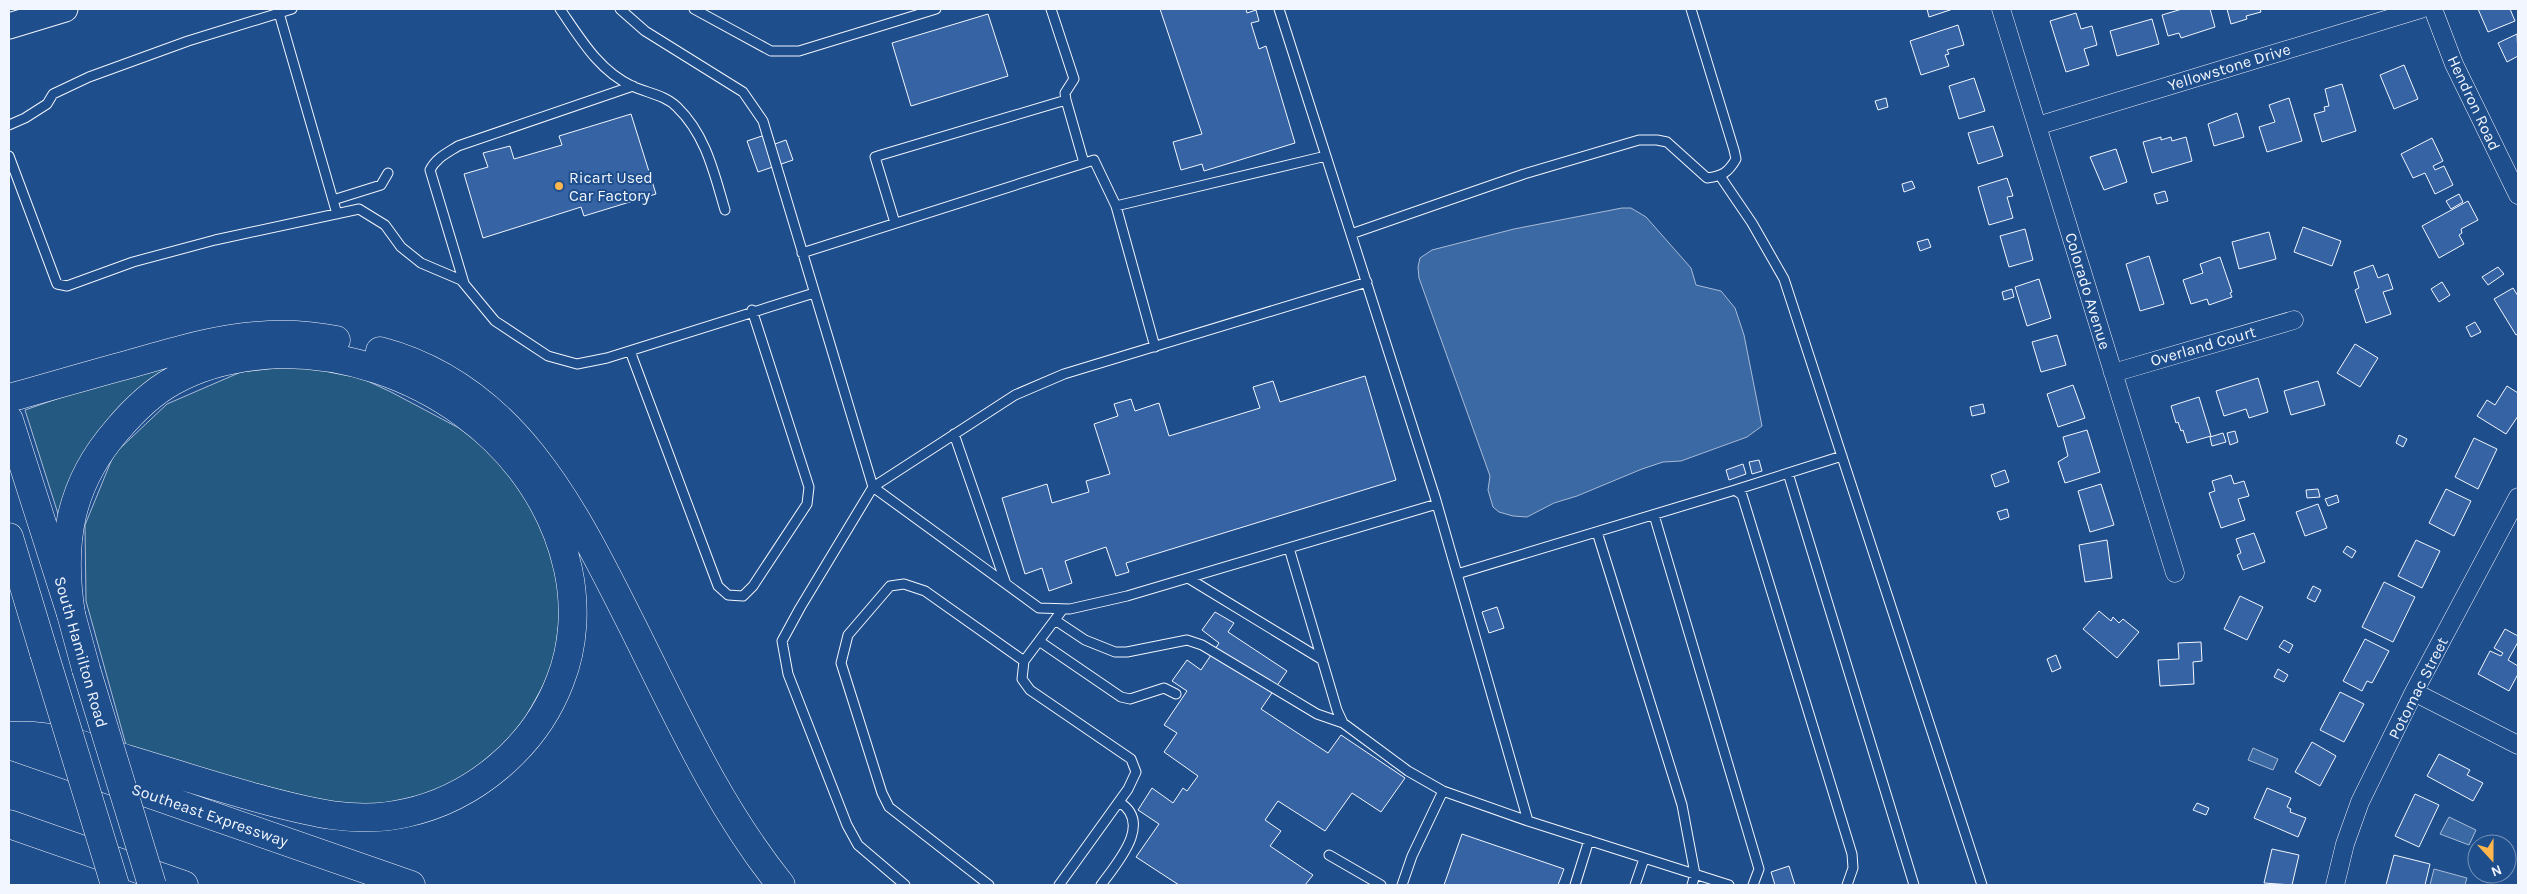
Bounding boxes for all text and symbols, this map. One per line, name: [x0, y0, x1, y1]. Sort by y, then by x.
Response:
street label: Yellowstone Drive: [2165, 39, 2293, 95]
street label: Hendron Road: [2444, 52, 2504, 154]
place label: Ricart Used Car Factory: [569, 168, 653, 205]
marker: Ricart Used Car Factory: [553, 180, 565, 192]
street label: Colorado Avenue: [2061, 230, 2115, 352]
street label: Overland Court: [2148, 322, 2258, 370]
street label: South Hamilton Road: [50, 574, 112, 730]
street label: Potomac Street: [2384, 634, 2452, 742]
street label: Southeast Expressway: [129, 779, 291, 851]
north arrow: [2467, 834, 2517, 884]
text: N: [2489, 861, 2504, 880]

